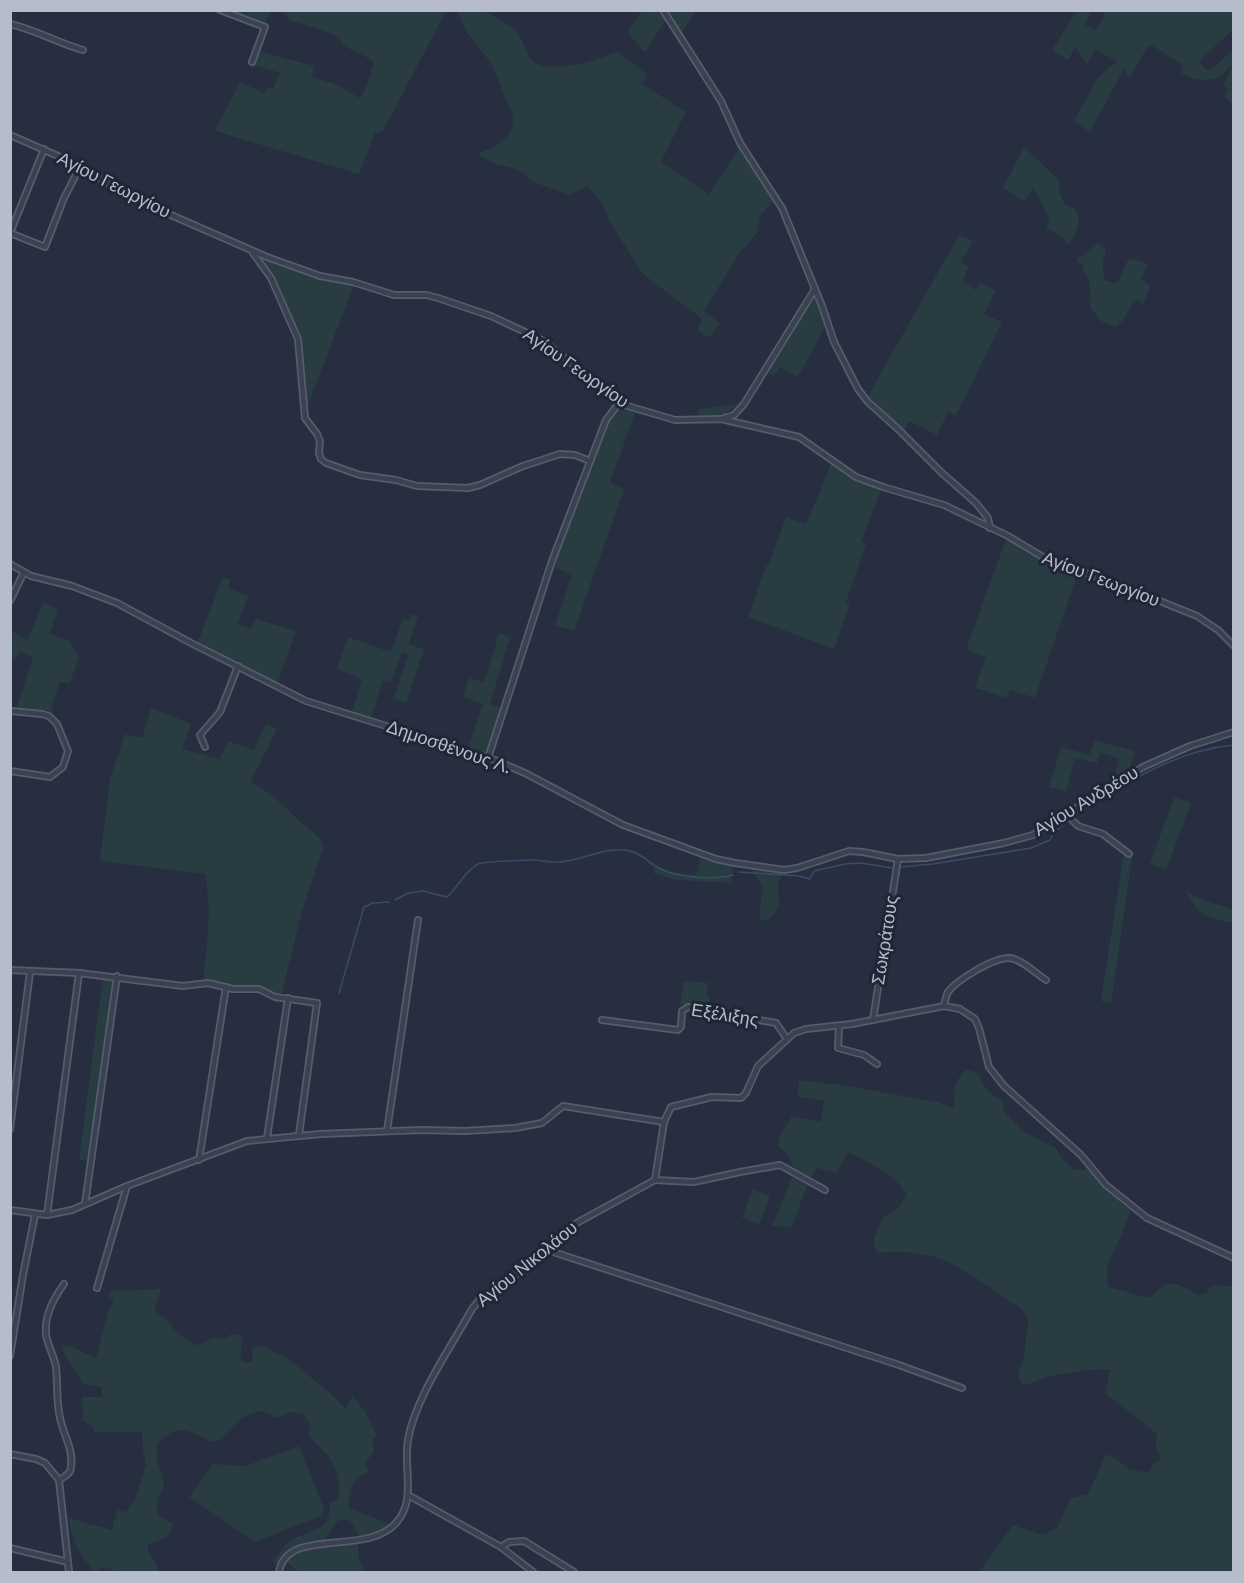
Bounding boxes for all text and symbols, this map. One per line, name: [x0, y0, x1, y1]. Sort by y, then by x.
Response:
street label: Αγίου Γεωργίου: [54, 147, 174, 223]
street label: Αγίου Γεωργίου: [519, 323, 633, 413]
street label: Αγίου Γεωργίου: [1039, 547, 1163, 611]
street label: Δημοσθένους Λ.: [384, 715, 514, 779]
street label: Αγίου Ανδρέου: [1030, 761, 1142, 841]
street label: Σωκράτους: [867, 893, 903, 986]
street label: Εξέλιξης: [690, 999, 761, 1031]
street label: Αγίου Νικολάου: [472, 1217, 582, 1311]

